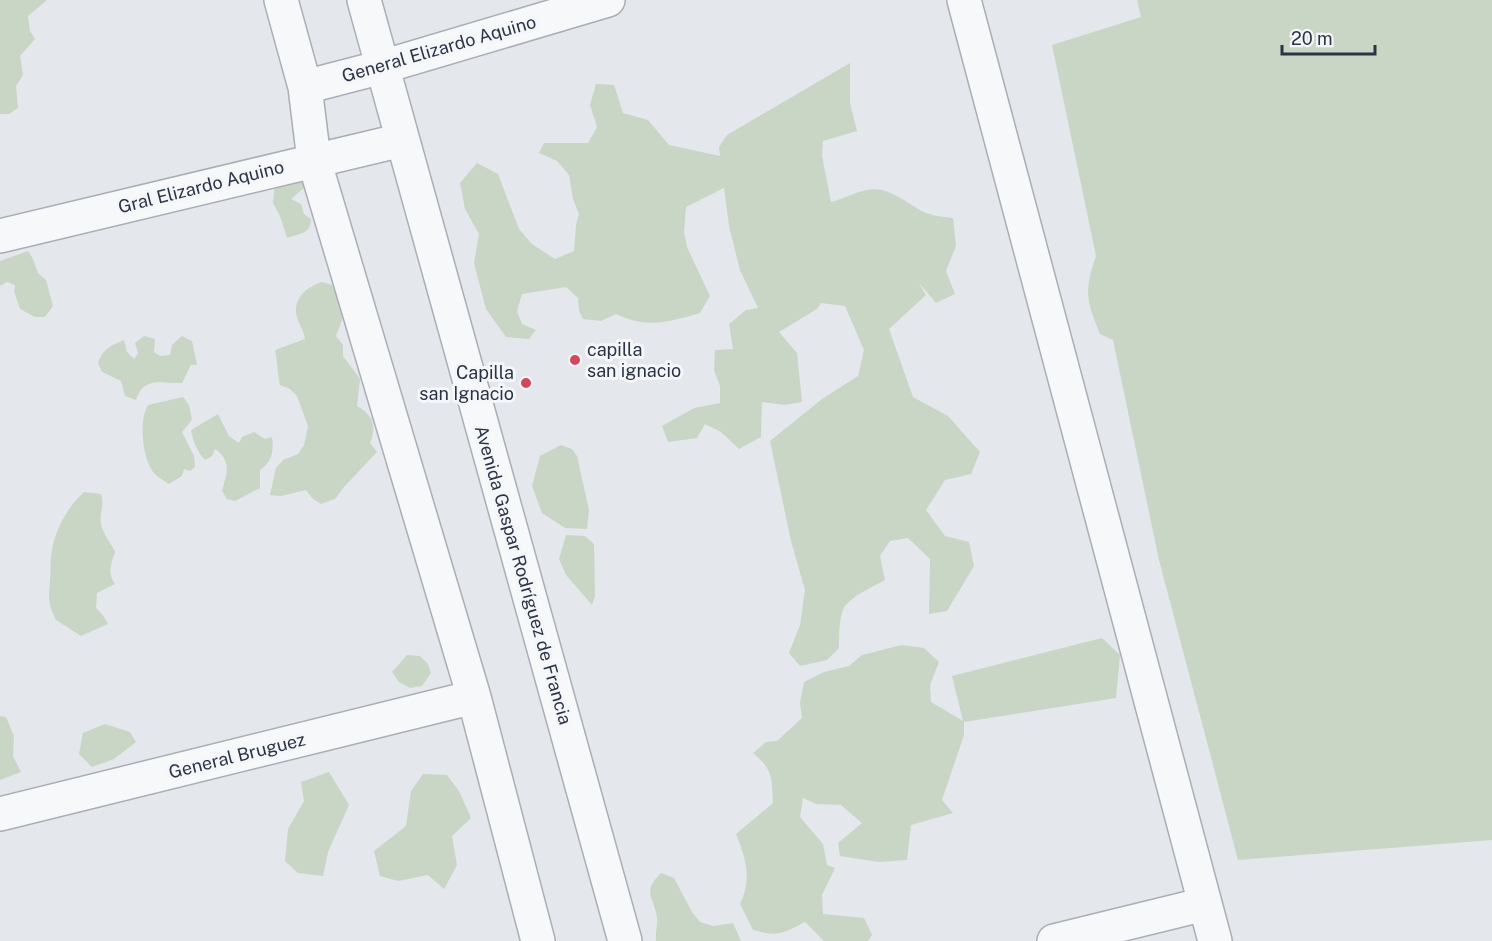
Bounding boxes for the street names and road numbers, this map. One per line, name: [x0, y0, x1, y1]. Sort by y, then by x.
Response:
street label: General Elizardo Aquino: [339, 11, 538, 86]
street label: Gral Elizardo Aquino: [116, 156, 286, 217]
street label: Avenida Gaspar Rodríguez de Francia: [471, 423, 576, 727]
street label: General Bruguez: [166, 728, 307, 783]

